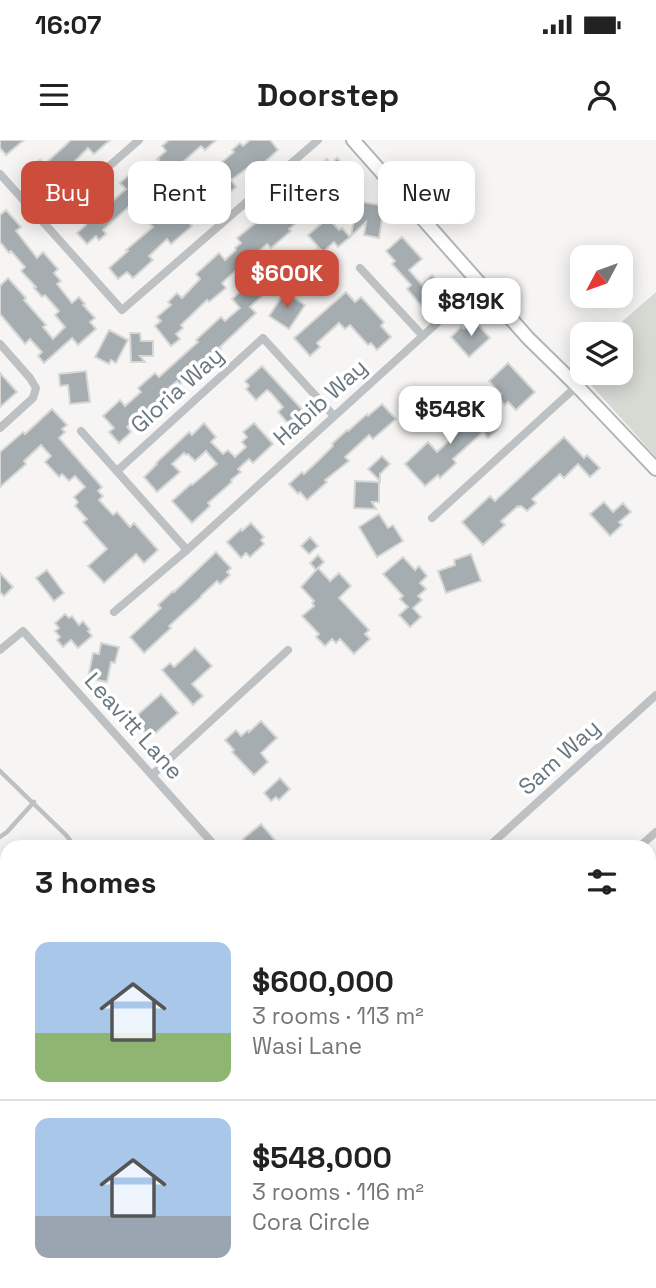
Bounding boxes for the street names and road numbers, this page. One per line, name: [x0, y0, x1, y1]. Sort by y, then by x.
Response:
street label: Gloria Way: [124, 340, 230, 440]
street label: Habib Way: [267, 352, 373, 452]
street label: Leavitt Lane: [78, 666, 190, 786]
street label: Sam Way: [512, 712, 606, 802]

